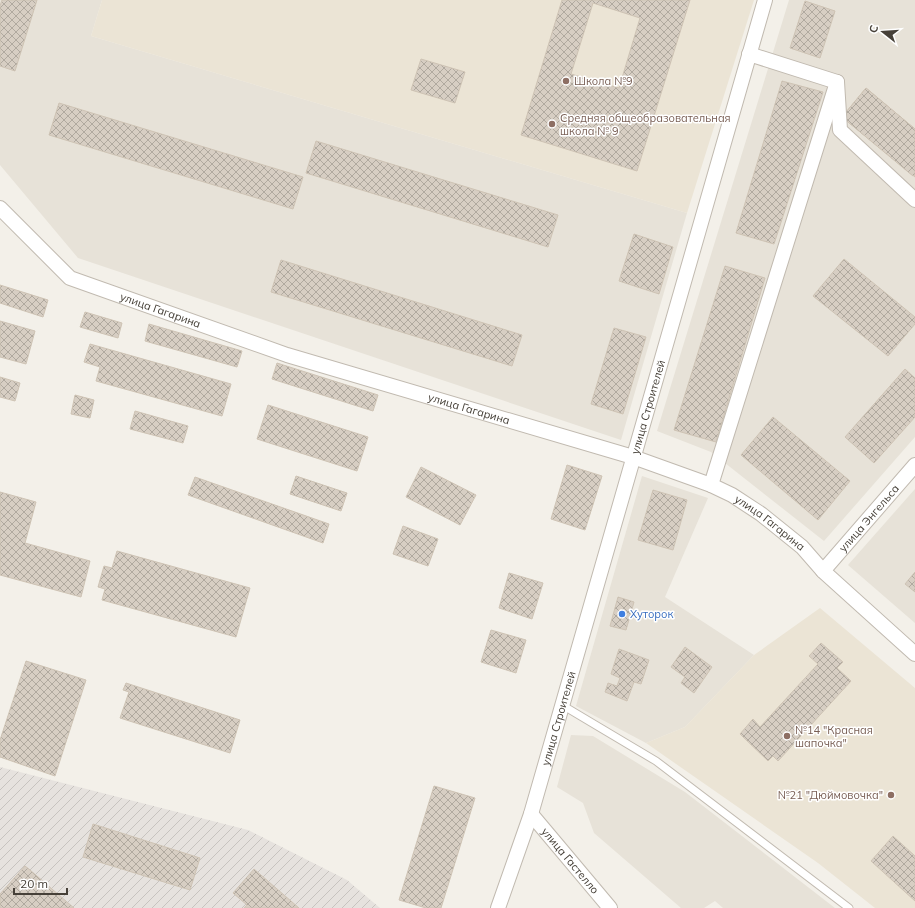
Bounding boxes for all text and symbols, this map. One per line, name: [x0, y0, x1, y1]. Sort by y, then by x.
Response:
north arrow: [863, 12, 903, 52]
text: С: [866, 23, 881, 35]
place label: Школа №9: [574, 74, 633, 88]
marker: Школа №9: [561, 76, 571, 86]
place label: Средняя общеобразовательная школа № 9: [560, 111, 731, 138]
marker: Средняя общеобразовательная школа № 9: [547, 119, 557, 129]
street label: улица Гагарина: [118, 289, 203, 331]
street label: улица Строителей: [628, 358, 668, 456]
street label: улица Гагарина: [426, 390, 512, 427]
street label: улица Энгельса: [836, 481, 902, 555]
street label: улица Гагарина: [732, 492, 808, 554]
place label: Хуторок: [630, 607, 673, 621]
marker: Хуторок: [617, 609, 627, 619]
street label: улица Строителей: [538, 670, 579, 767]
place label: №14 "Красная шапочка": [795, 723, 873, 750]
marker: №14 "Красная шапочка": [782, 731, 792, 741]
place label: №21 "Дюймовочка": [778, 788, 883, 802]
marker: №21 "Дюймовочка": [886, 790, 896, 800]
street label: улица Гастелло: [538, 825, 602, 897]
scale bar: [14, 870, 67, 896]
text: 20 m: [20, 876, 48, 891]

